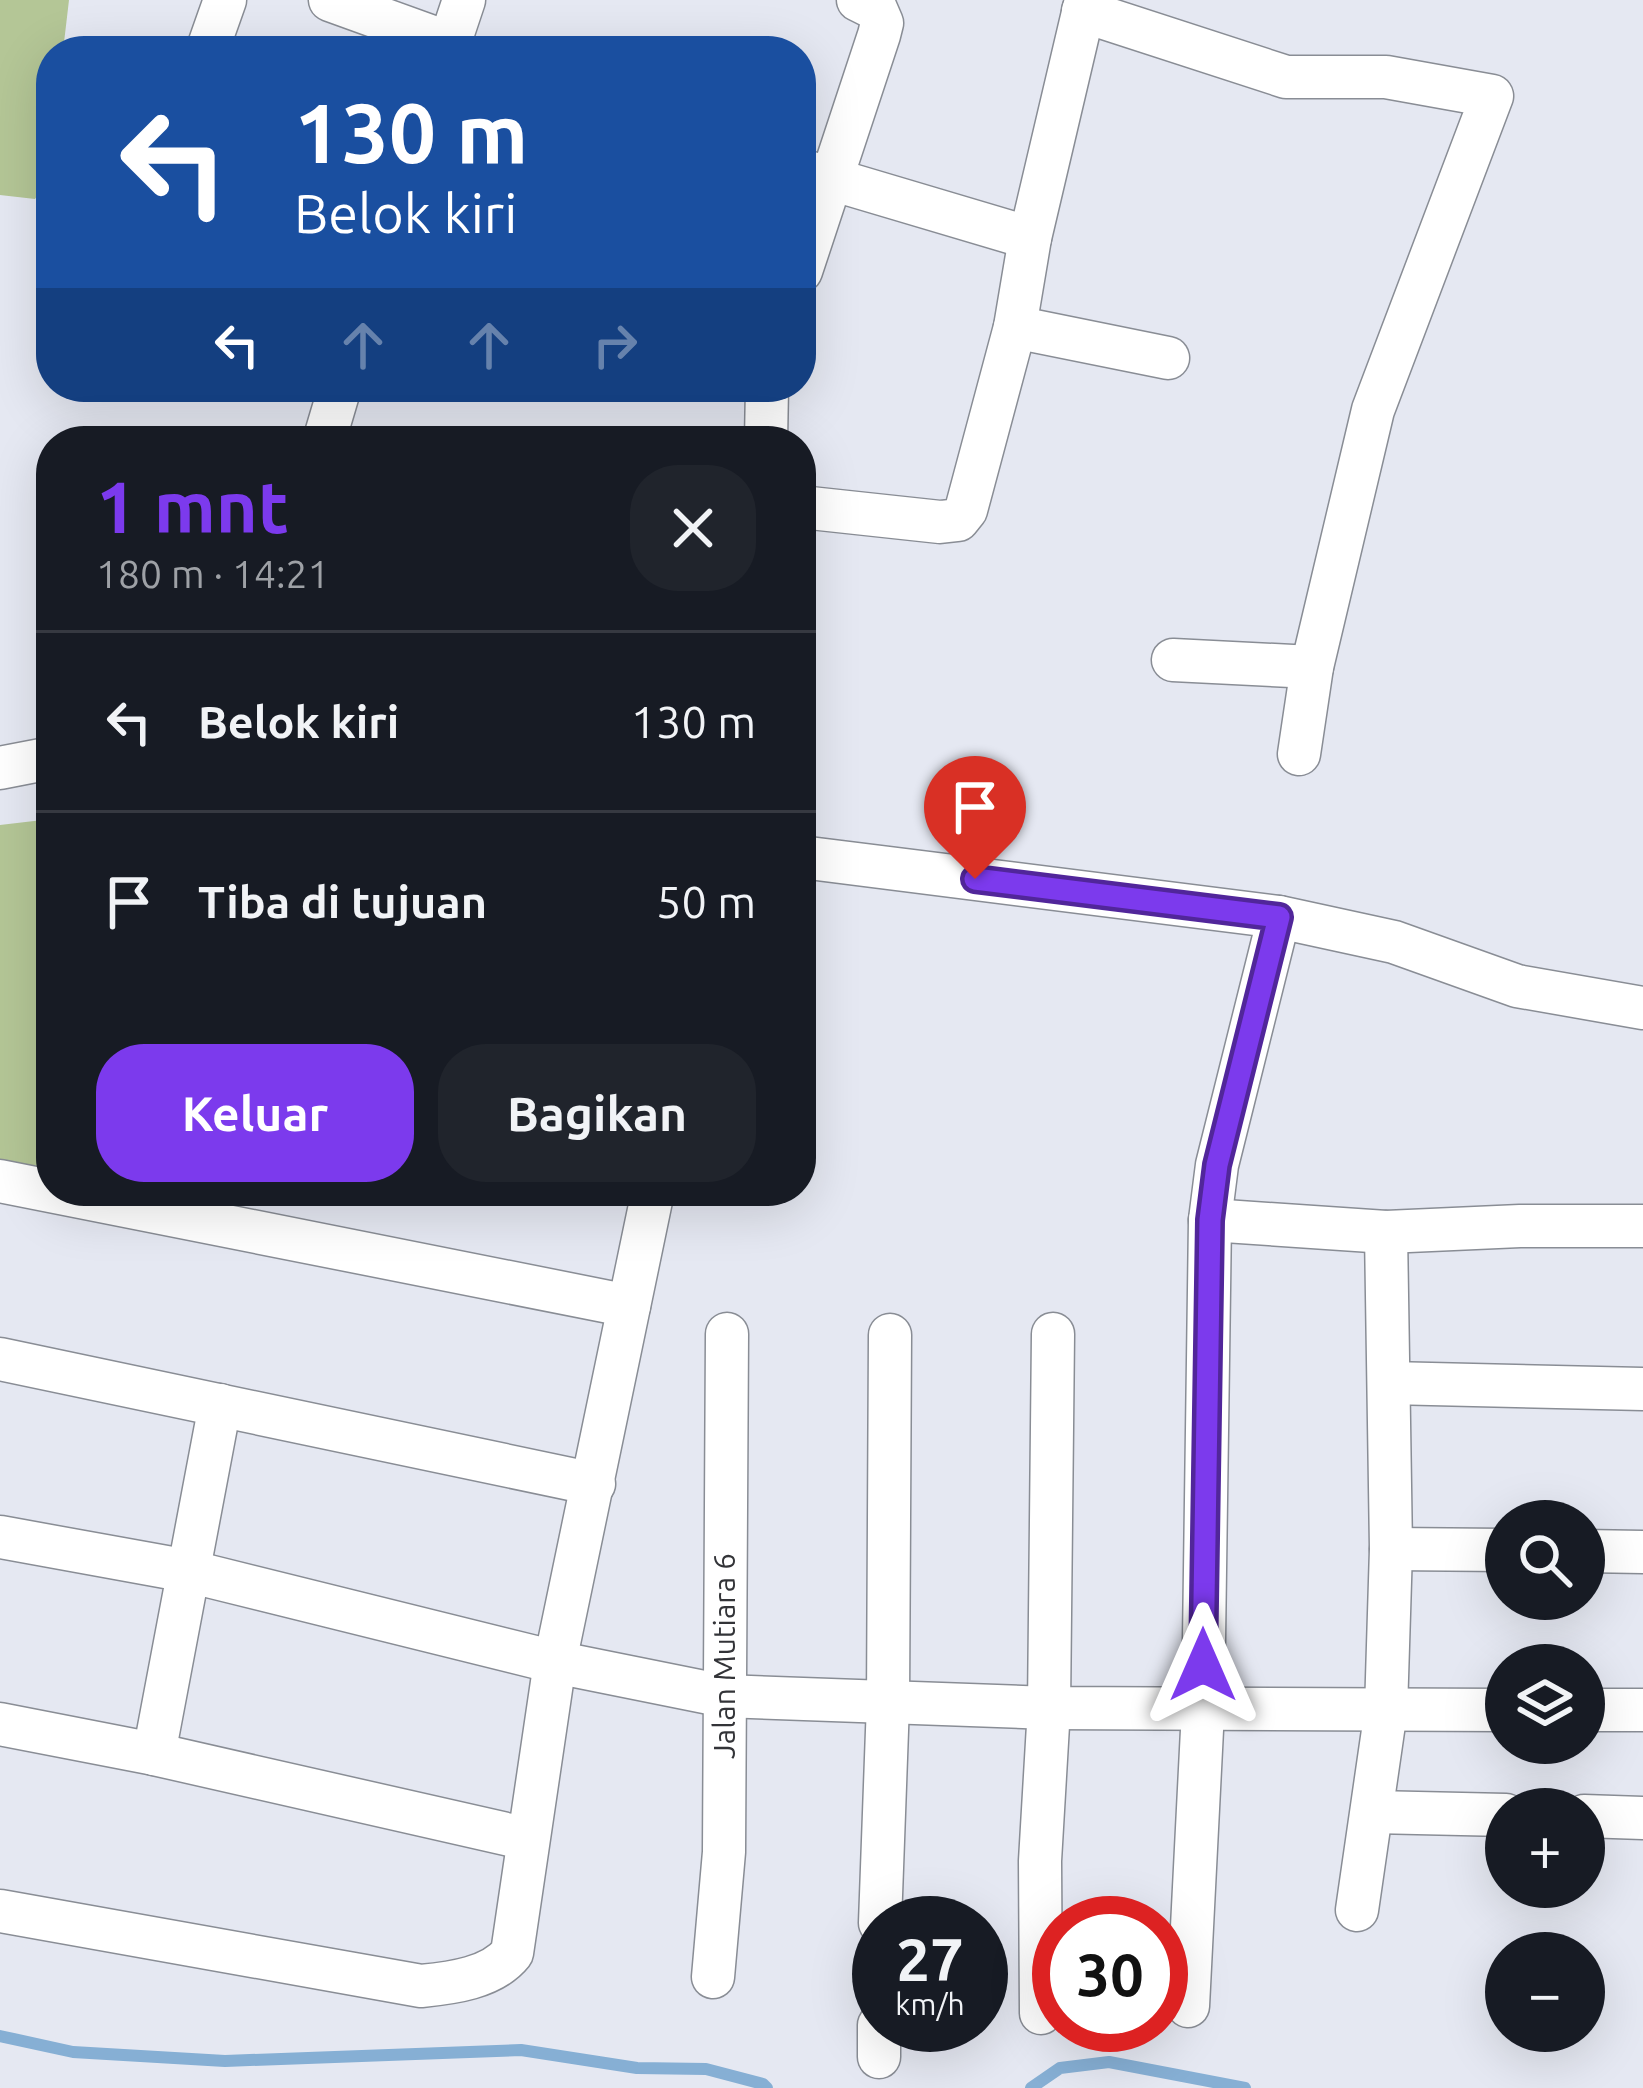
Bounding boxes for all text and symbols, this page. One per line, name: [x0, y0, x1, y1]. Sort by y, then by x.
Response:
icon: left: [96, 84, 252, 240]
text: 130 m: [294, 85, 528, 179]
text: Belok kiri: [294, 183, 517, 243]
icon: left: [204, 312, 270, 378]
icon: ahead: [330, 312, 396, 378]
icon: ahead: [456, 312, 522, 378]
icon: right: [582, 312, 648, 378]
button: close: [630, 465, 756, 591]
text: 1 mnt: [96, 466, 289, 547]
text: 180 m · 14:21: [96, 552, 330, 595]
icon: left: [96, 689, 162, 755]
text: Belok kiri: [198, 696, 399, 747]
text: 130 m: [631, 696, 756, 747]
pin: [924, 756, 1026, 879]
icon: arrive: [942, 774, 1008, 840]
icon: arrive: [96, 869, 162, 935]
text: Tiba di tujuan: [198, 876, 487, 927]
text: 50 m: [656, 876, 756, 927]
button: Keluar: [96, 1044, 414, 1182]
button: Bagikan: [438, 1044, 756, 1182]
map controls: [1485, 1500, 1605, 2052]
button: search: [1485, 1500, 1605, 1620]
street label: Jalan Mutiara 6: [707, 1553, 741, 1759]
position arrow: [1140, 1602, 1266, 1728]
button: layers: [1485, 1644, 1605, 1764]
button: +: [1485, 1788, 1605, 1908]
speed limit sign: 30: [1032, 1896, 1188, 2052]
text: 27: [896, 1925, 964, 1992]
button: −: [1485, 1932, 1605, 2052]
text: km/h: [895, 1987, 965, 2021]

